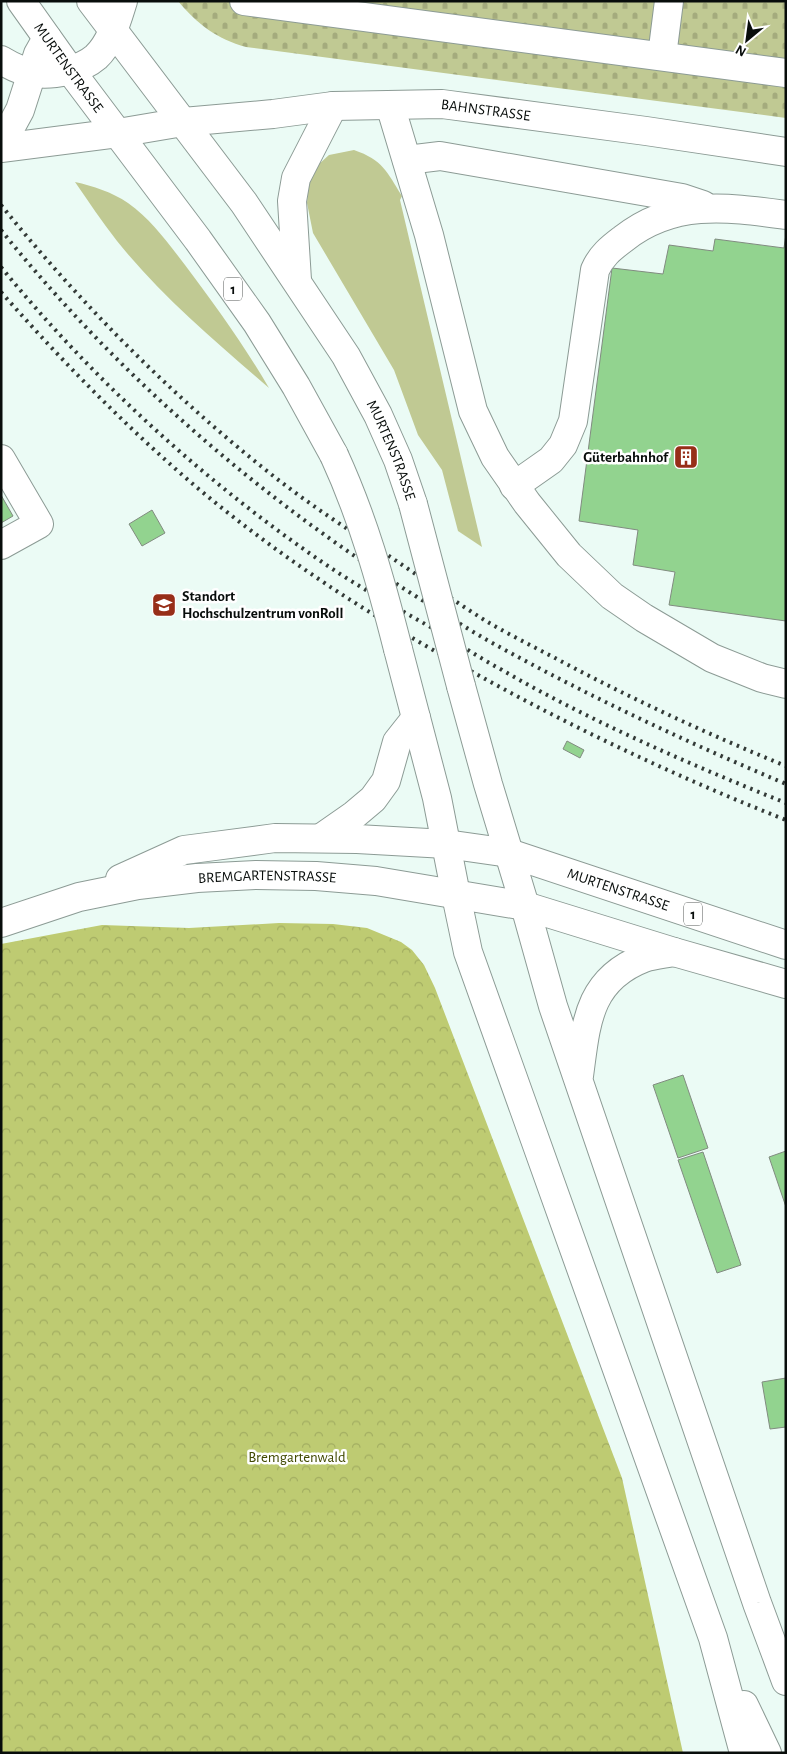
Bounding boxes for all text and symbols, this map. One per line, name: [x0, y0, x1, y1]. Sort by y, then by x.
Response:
north arrow: [722, 15, 772, 65]
street label: MURTENSTRASSE: [31, 20, 106, 115]
text: N: [734, 42, 749, 59]
street label: BAHNSTRASSE: [440, 97, 531, 124]
road number: 1: [224, 278, 242, 300]
street label: MURTENSTRASSE: [364, 398, 418, 502]
building icon: Güterbahnhof: [673, 444, 699, 470]
place label: Güterbahnhof: [583, 450, 669, 465]
place label: Standort Hochschulzentrum vonRoll: [182, 589, 343, 621]
school or university icon: Standort Hochschulzentrum vonRoll: [151, 592, 177, 618]
street label: MURTENSTRASSE: [565, 866, 671, 914]
street label: BREMGARTENSTRASSE: [198, 868, 337, 886]
road number: 1: [684, 902, 702, 926]
park label: Bremgartenwald: [248, 1450, 346, 1465]

